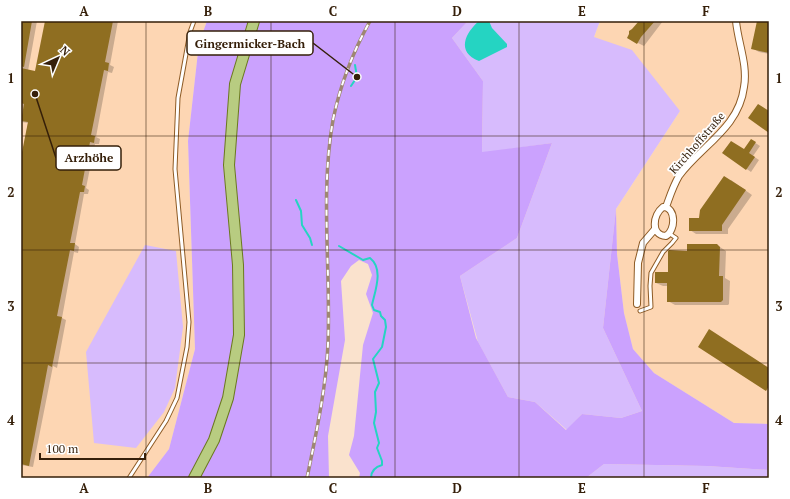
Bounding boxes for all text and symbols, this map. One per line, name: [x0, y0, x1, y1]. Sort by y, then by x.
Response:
text: A: [79, 2, 89, 20]
text: B: [204, 2, 212, 20]
text: C: [329, 2, 337, 20]
text: D: [452, 2, 462, 20]
text: E: [578, 2, 586, 20]
text: F: [702, 2, 710, 20]
callout: Gingermicker-Bach: [187, 31, 313, 55]
text: Gingermicker-Bach: [195, 36, 306, 51]
north arrow: [38, 38, 78, 78]
text: N: [57, 43, 73, 59]
text: 1: [7, 69, 15, 87]
text: 1: [775, 69, 783, 87]
street label: Kirchhoffstraße: [666, 109, 728, 177]
callout: Arzhöhe: [56, 146, 121, 170]
text: Arzhöhe: [65, 150, 114, 165]
text: 2: [7, 183, 15, 201]
text: 2: [775, 183, 783, 201]
text: 3: [7, 297, 15, 315]
text: 3: [775, 297, 783, 315]
text: 4: [7, 411, 15, 429]
text: 4: [775, 411, 783, 429]
scale bar: [40, 435, 145, 461]
text: 100 m: [46, 441, 79, 456]
text: A: [79, 479, 89, 497]
text: B: [204, 479, 212, 497]
text: C: [329, 479, 337, 497]
text: D: [452, 479, 462, 497]
text: E: [578, 479, 586, 497]
text: F: [702, 479, 710, 497]

